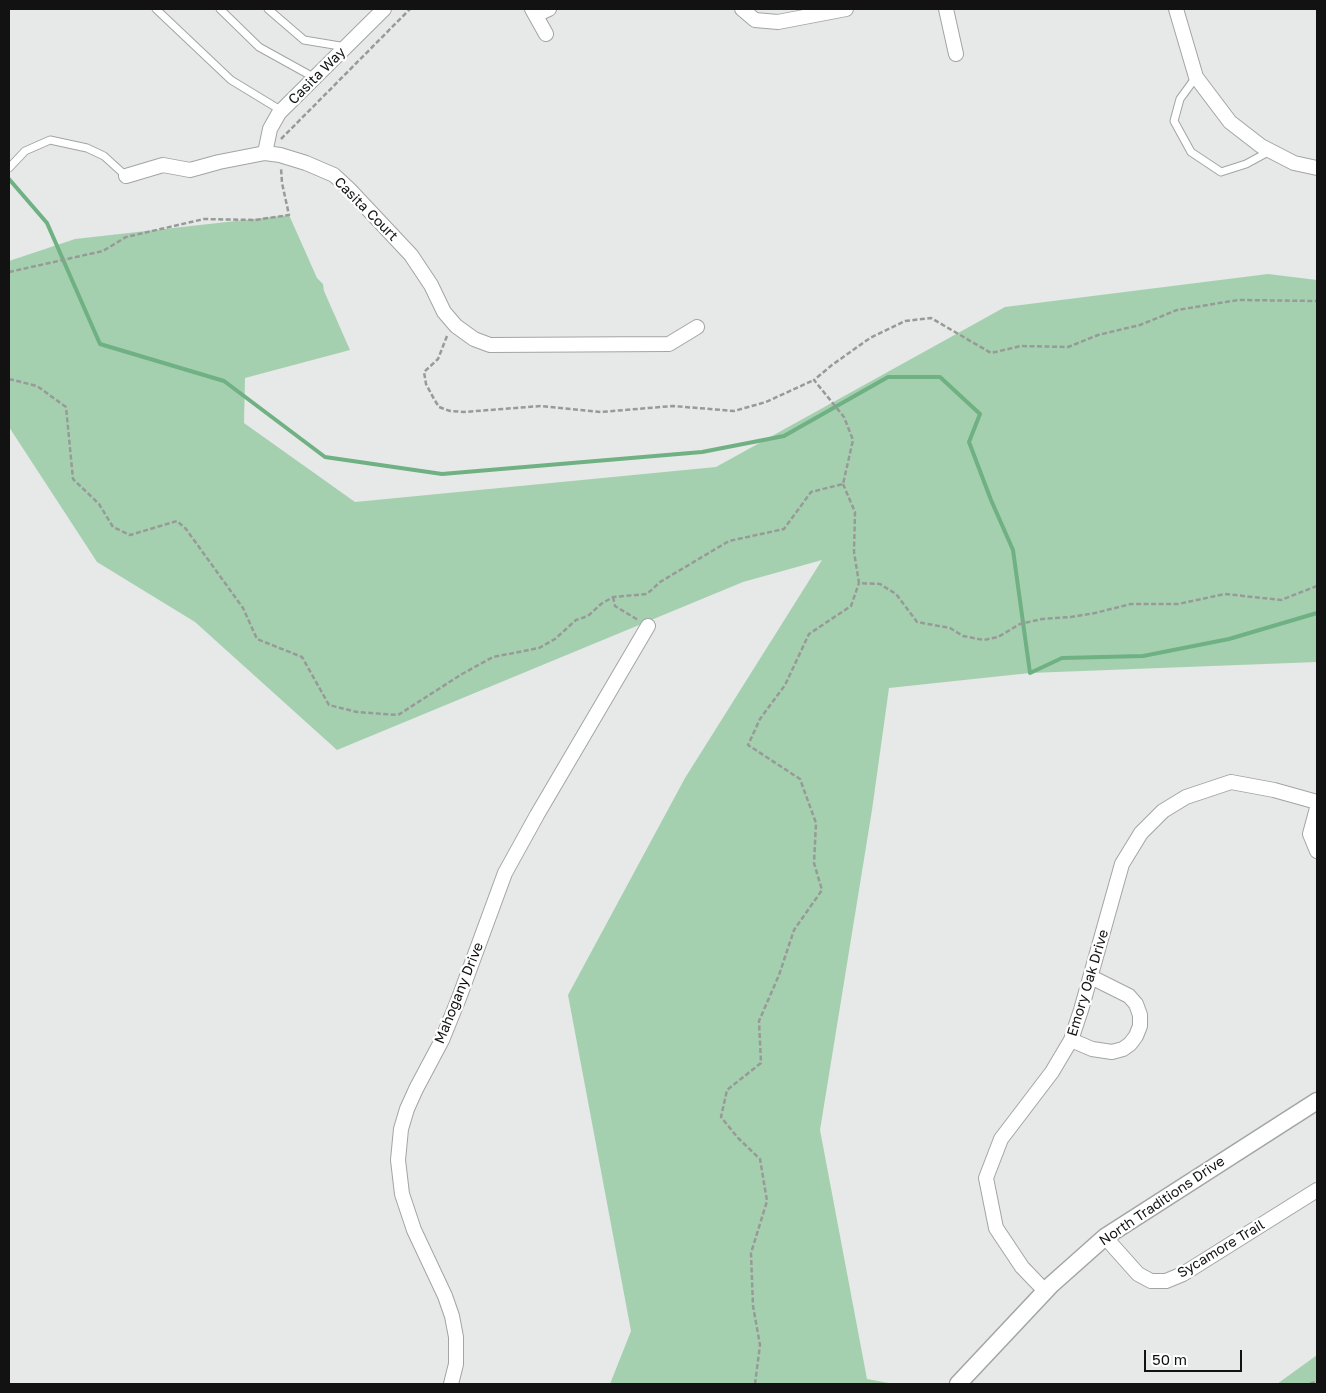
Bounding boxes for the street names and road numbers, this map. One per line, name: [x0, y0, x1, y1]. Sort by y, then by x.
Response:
street label: Casita Way: [285, 44, 349, 108]
street label: Casita Court: [331, 174, 401, 244]
street label: Emory Oak Drive: [1064, 928, 1112, 1038]
street label: Mahogany Drive: [431, 940, 487, 1046]
street label: North Traditions Drive: [1096, 1153, 1228, 1249]
street label: Sycamore Trail: [1174, 1216, 1268, 1282]

